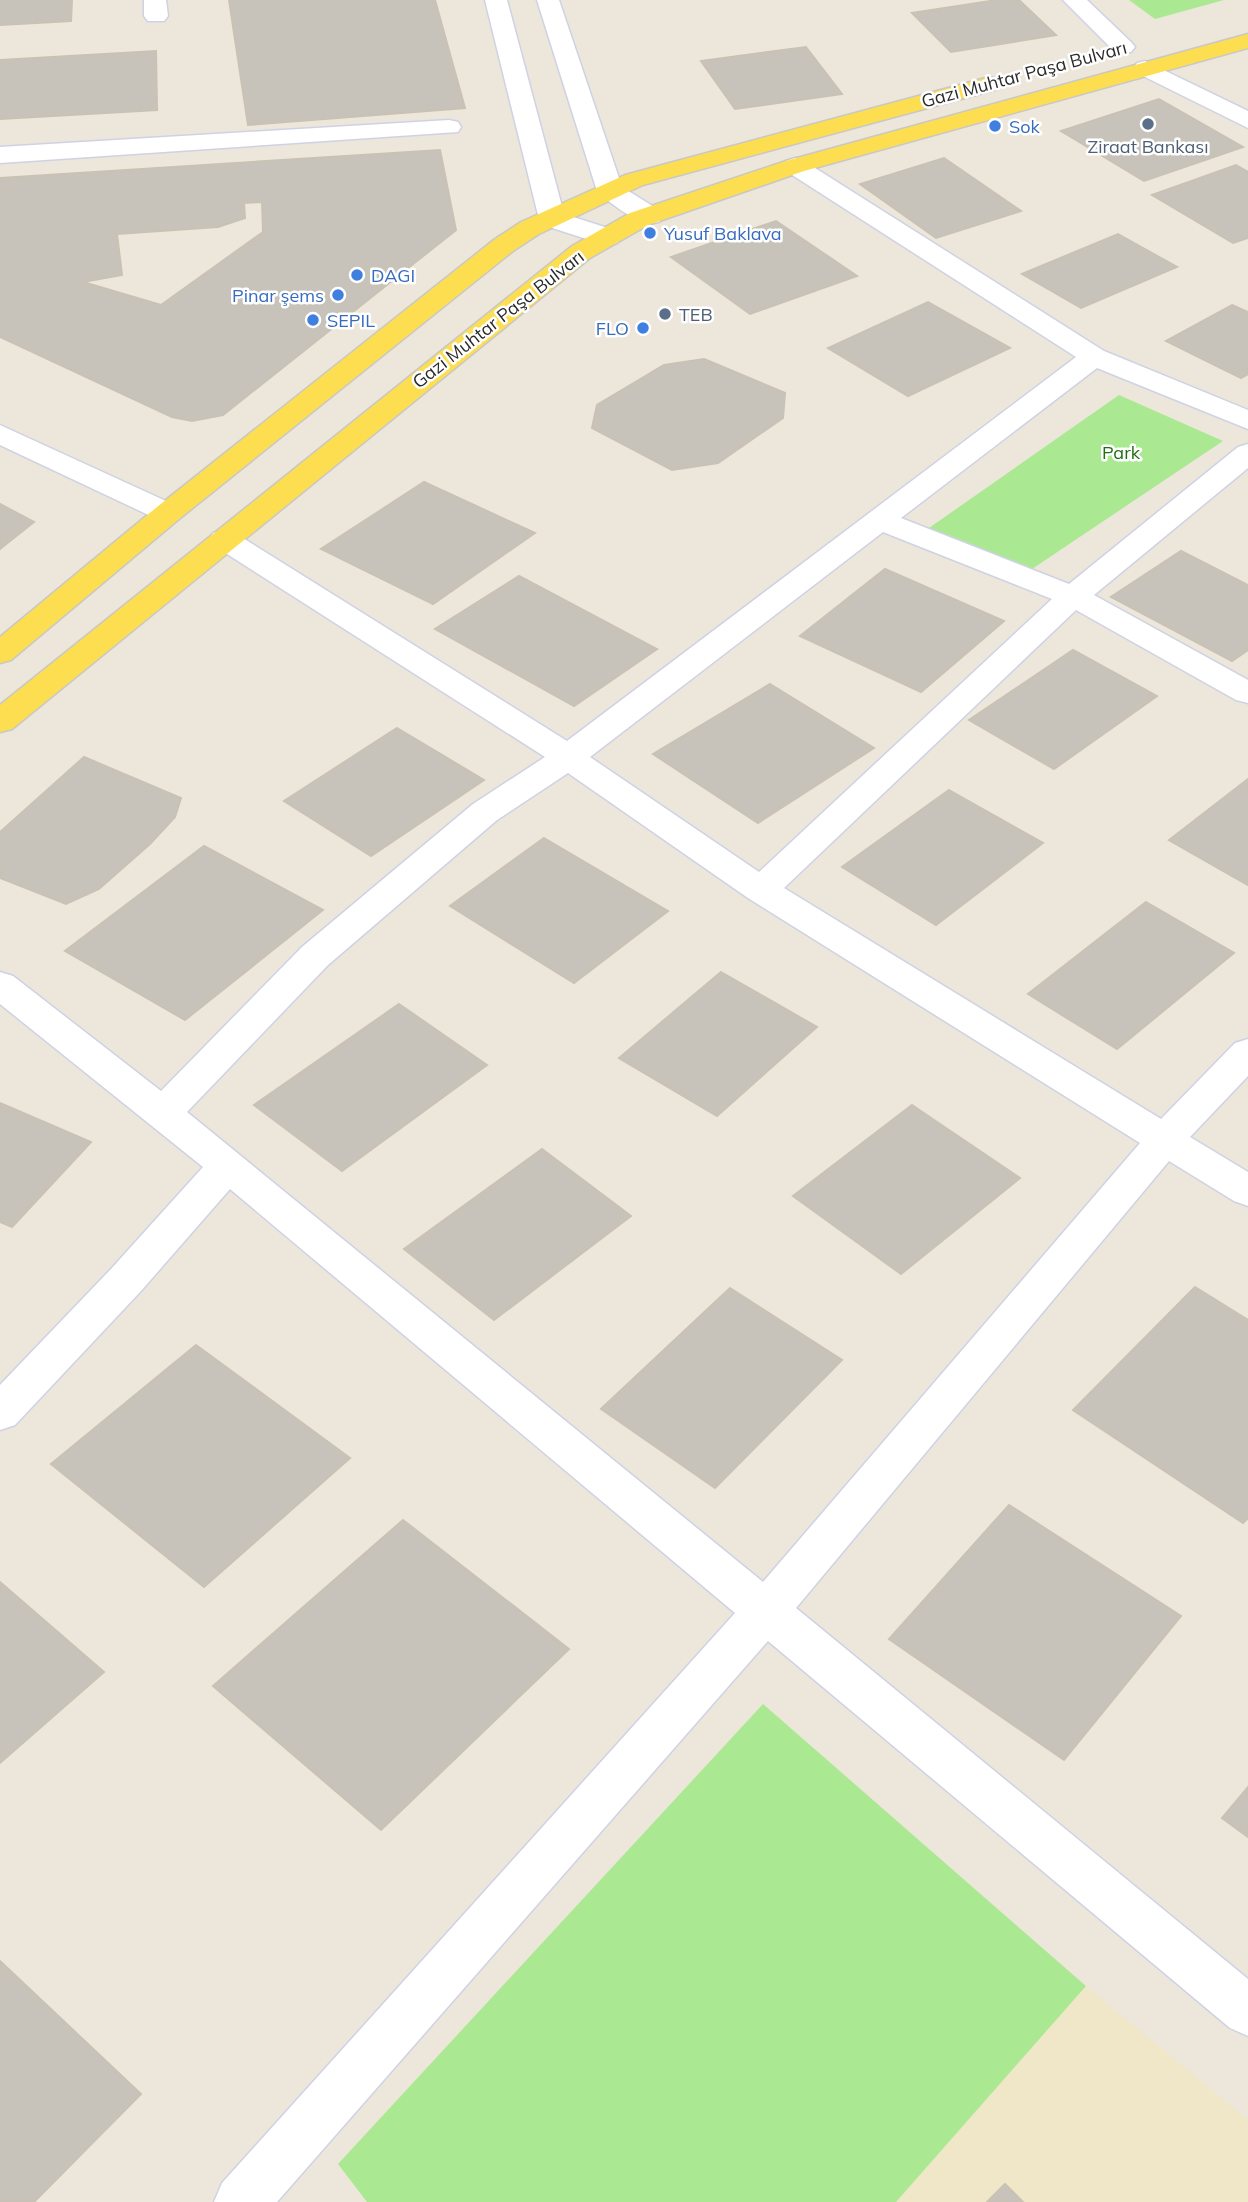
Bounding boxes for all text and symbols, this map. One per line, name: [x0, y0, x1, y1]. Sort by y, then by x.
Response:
street label: Gazi Muhtar Paşa Bulvarı: [919, 36, 1129, 112]
place label: Sok: [1009, 115, 1040, 138]
marker: Ziraat Bankası: [1140, 116, 1156, 132]
marker: Sok: [987, 118, 1003, 134]
place label: Ziraat Bankası: [1088, 135, 1208, 158]
place label: Yusuf Baklava: [663, 222, 782, 245]
marker: Yusuf Baklava: [642, 225, 658, 241]
street label: Gazi Muhtar Paşa Bulvarı: [408, 245, 588, 393]
place label: DAGI: [371, 264, 415, 287]
marker: DAGI: [349, 267, 365, 283]
place label: Pinar şems: [232, 284, 324, 307]
marker: Pinar şems: [330, 287, 346, 303]
place label: TEB: [679, 303, 713, 326]
marker: TEB: [657, 306, 673, 322]
place label: SEPIL: [327, 309, 375, 332]
marker: SEPIL: [305, 312, 321, 328]
place label: FLO: [596, 317, 629, 340]
marker: FLO: [635, 320, 651, 336]
park label: Park: [1102, 441, 1141, 464]

